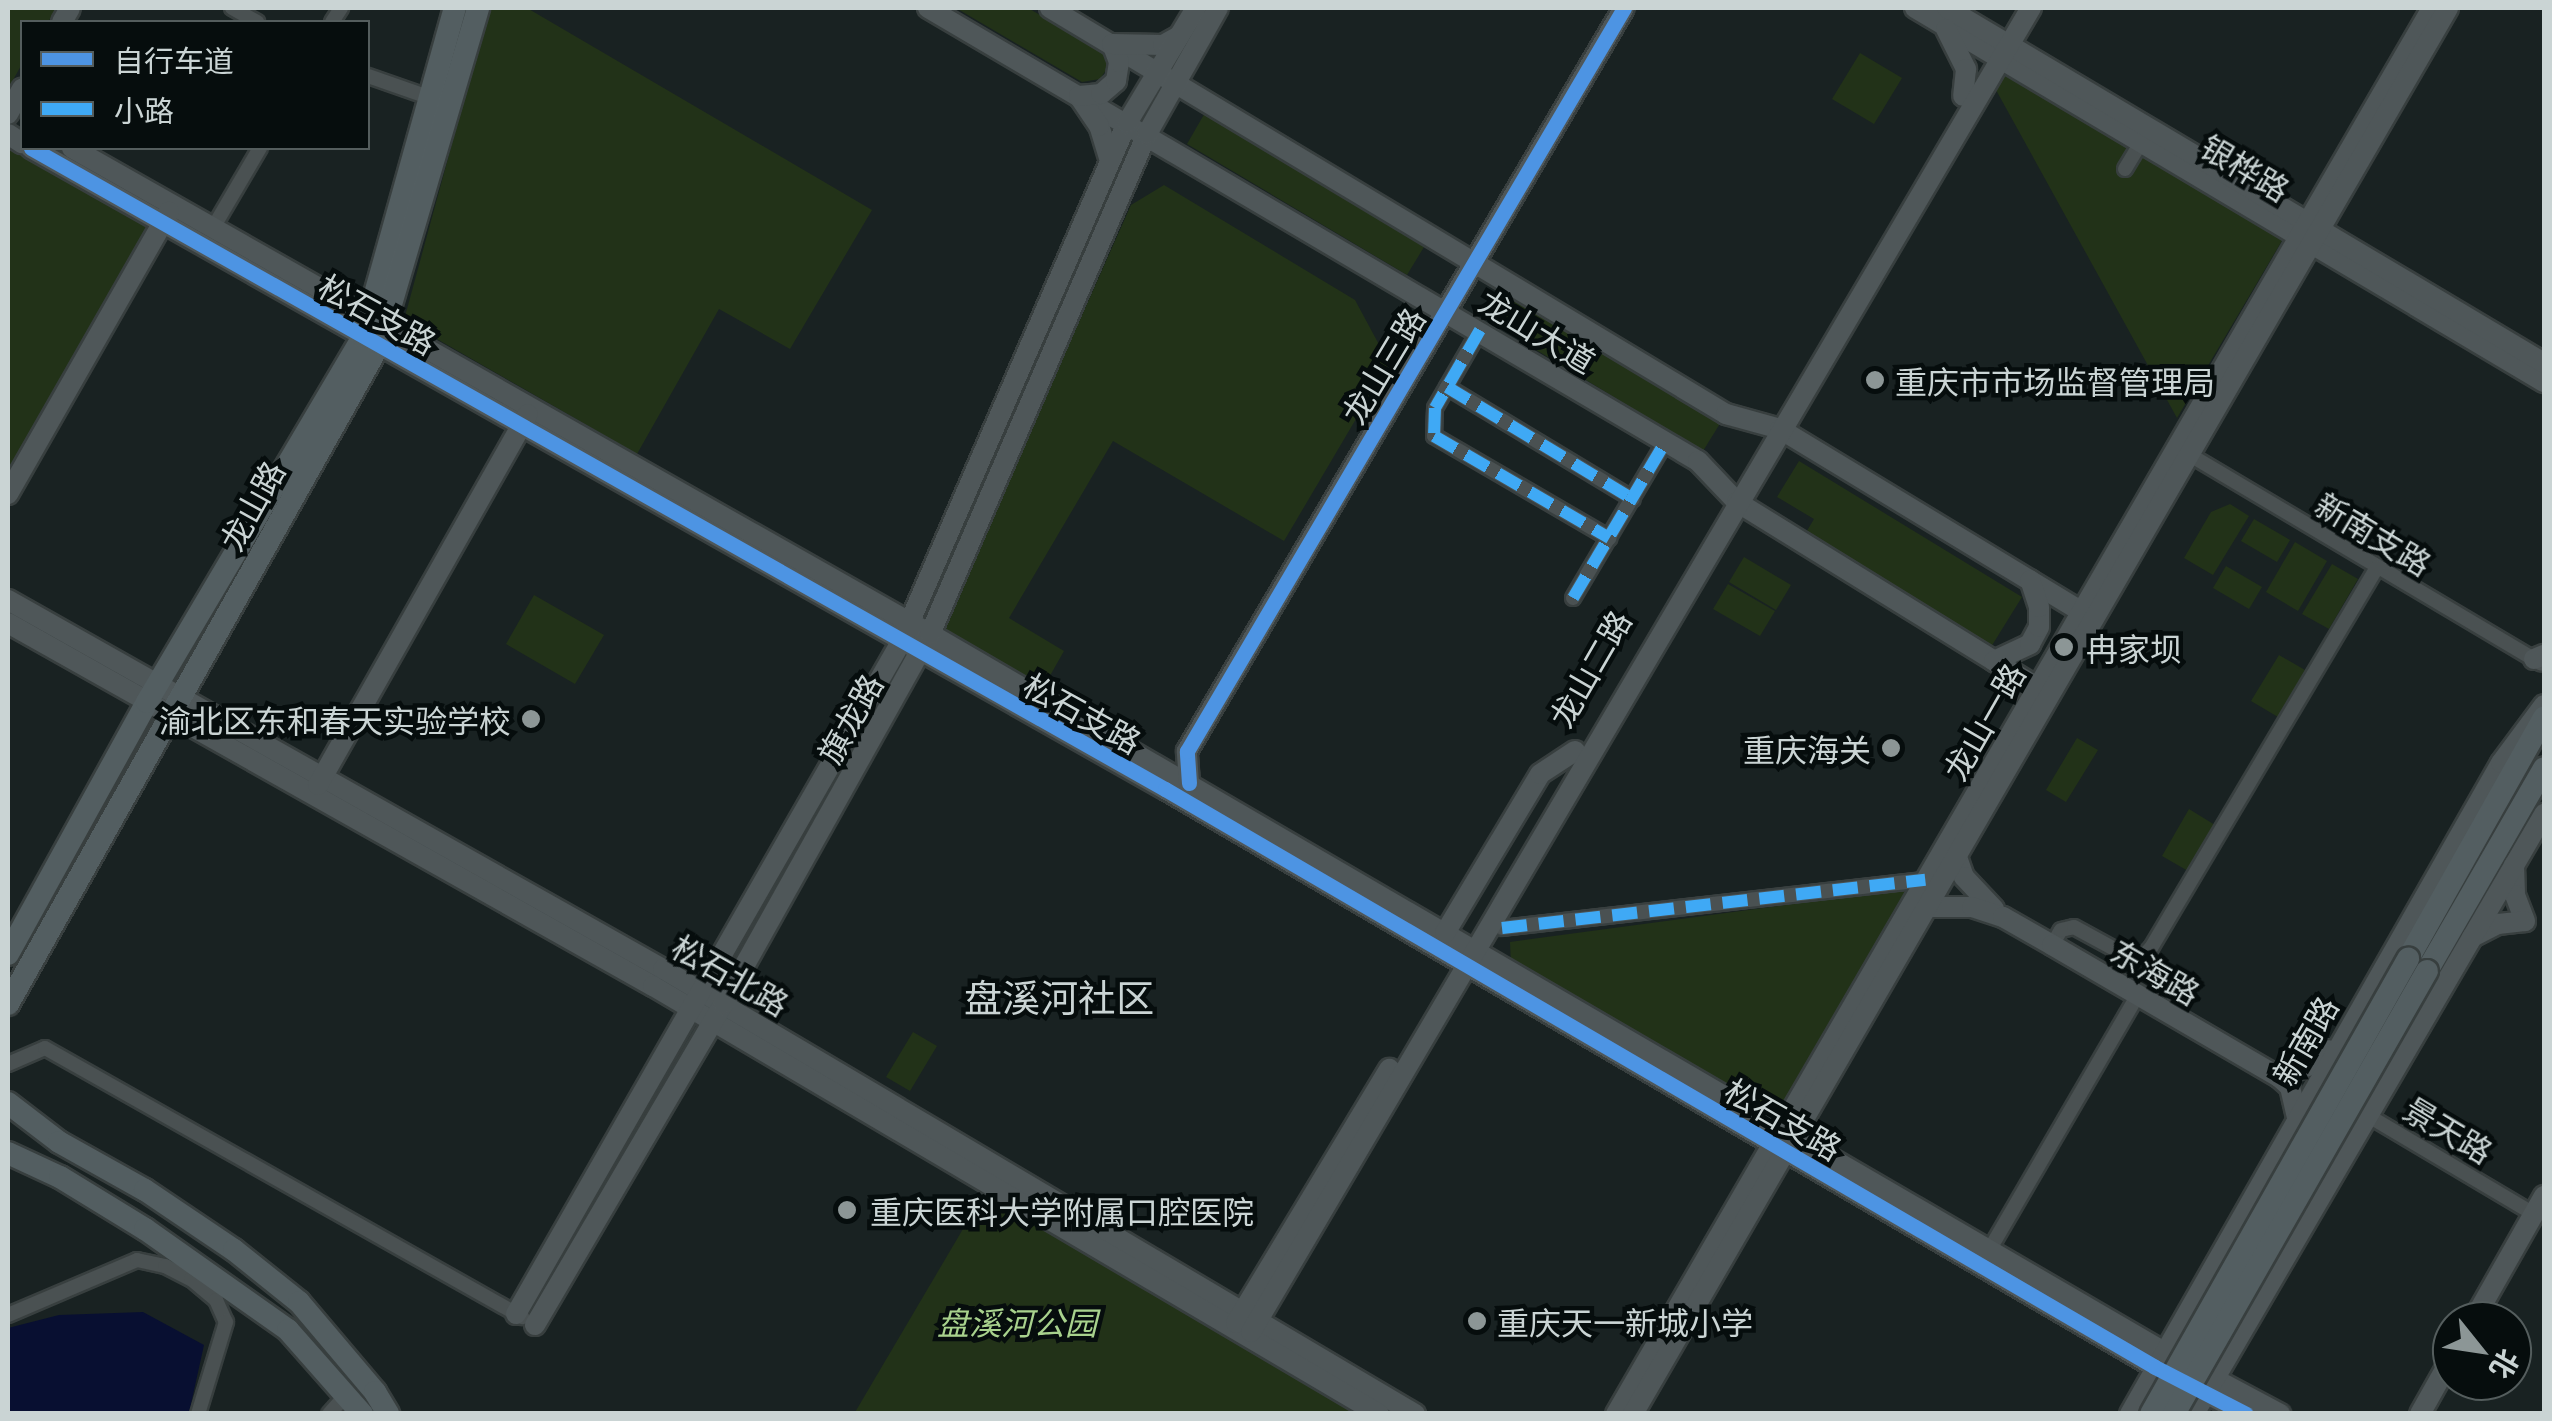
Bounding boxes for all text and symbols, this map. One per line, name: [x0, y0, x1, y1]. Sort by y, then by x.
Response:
legend: [20, 20, 370, 150]
text: 自行车道: [114, 37, 234, 81]
text: 小路: [114, 87, 174, 131]
street label: 银桦路: [2195, 126, 2297, 208]
street label: 松石支路: [313, 265, 443, 361]
street label: 龙山大道: [1473, 281, 1603, 379]
street label: 龙山三路: [1333, 300, 1431, 430]
place label: 重庆市市场监督管理局: [1895, 361, 2215, 399]
marker: 重庆市市场监督管理局: [1864, 369, 1886, 391]
street label: 龙山路: [211, 454, 291, 556]
street label: 新南支路: [2309, 484, 2439, 582]
street label: 龙山二路: [1540, 603, 1638, 733]
place label: 冉家坝: [2086, 628, 2182, 666]
marker: 冉家坝: [2051, 634, 2077, 660]
street label: 龙山一路: [1934, 656, 2032, 786]
street label: 松石支路: [1018, 664, 1148, 760]
street label: 旗龙路: [809, 667, 889, 769]
place label: 渝北区东和春天实验学校: [159, 700, 511, 738]
marker: 渝北区东和春天实验学校: [520, 708, 542, 730]
place label: 重庆海关: [1743, 729, 1871, 767]
marker: 重庆海关: [1880, 737, 1902, 759]
street label: 松石北路: [666, 925, 796, 1023]
street label: 东海路: [2105, 930, 2207, 1012]
district label: 盘溪河社区: [964, 973, 1154, 1019]
street label: 新南路: [2263, 989, 2345, 1091]
street label: 松石支路: [1719, 1069, 1849, 1167]
street label: 景天路: [2398, 1088, 2500, 1170]
place label: 重庆医科大学附属口腔医院: [870, 1191, 1254, 1229]
marker: 重庆医科大学附属口腔医院: [834, 1197, 860, 1223]
north arrow: [2432, 1301, 2532, 1401]
park label: 盘溪河公园: [937, 1302, 1097, 1340]
place label: 重庆天一新城小学: [1497, 1302, 1753, 1340]
marker: 重庆天一新城小学: [1466, 1310, 1488, 1332]
text: 北: [2481, 1342, 2531, 1388]

